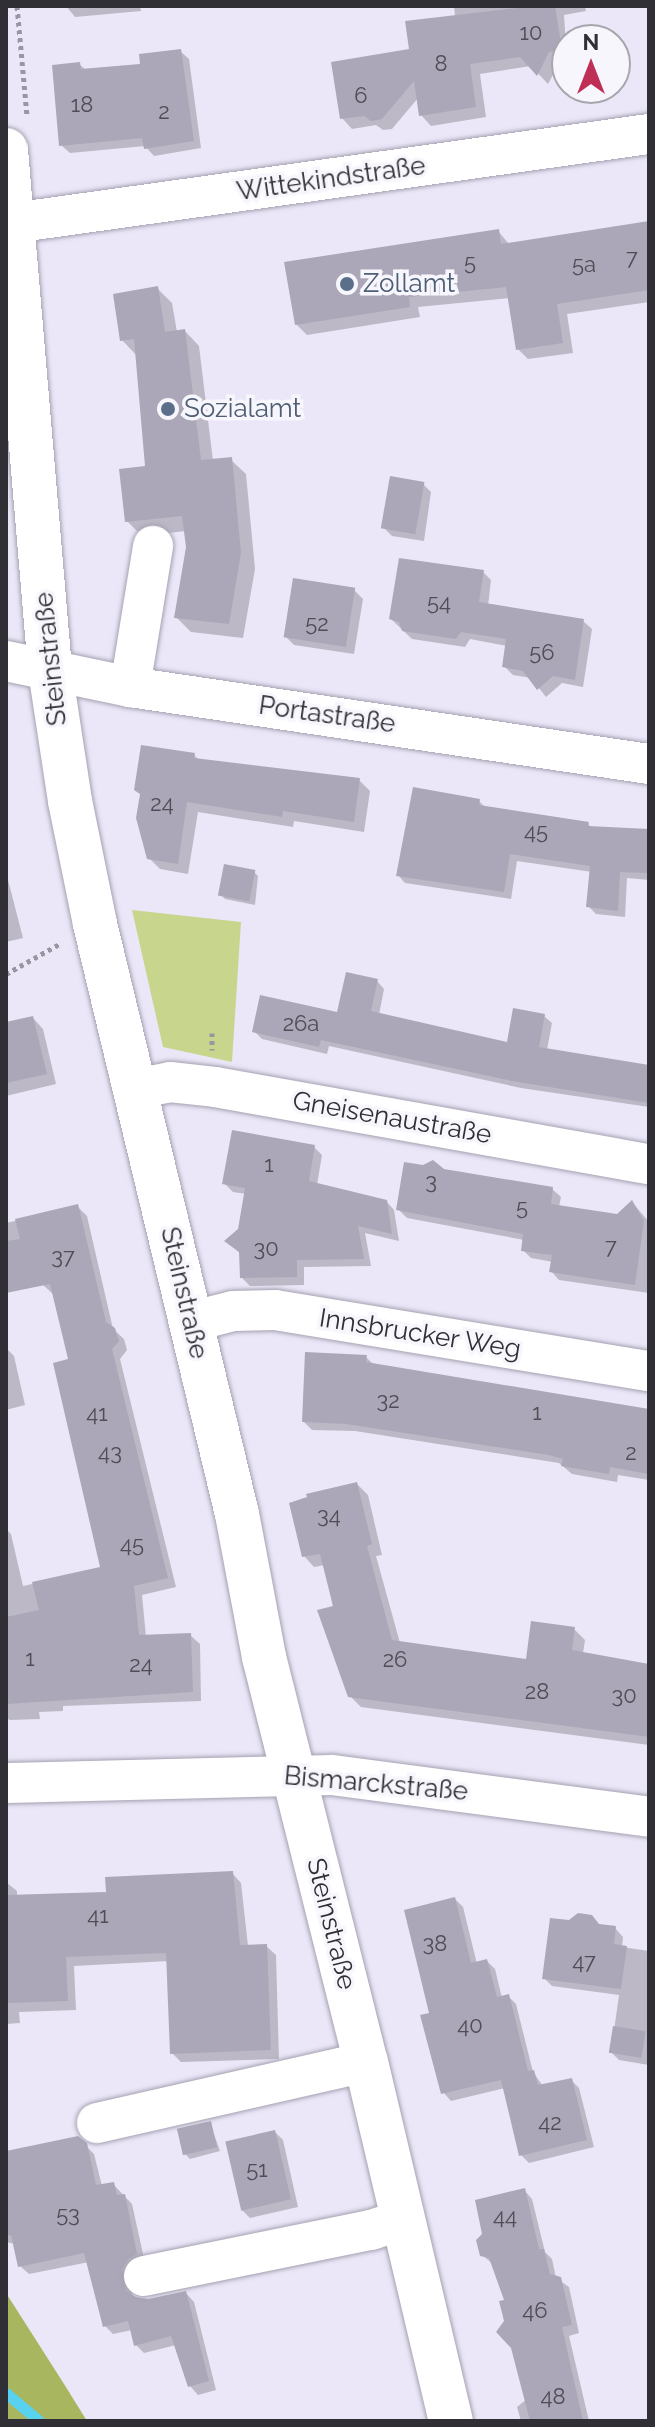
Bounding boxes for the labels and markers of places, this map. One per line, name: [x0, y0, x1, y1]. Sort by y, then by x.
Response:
place label: Zollamt: [363, 268, 455, 300]
marker: Zollamt: [338, 275, 356, 293]
place label: Sozialamt: [184, 393, 301, 425]
marker: Sozialamt: [159, 400, 177, 418]

